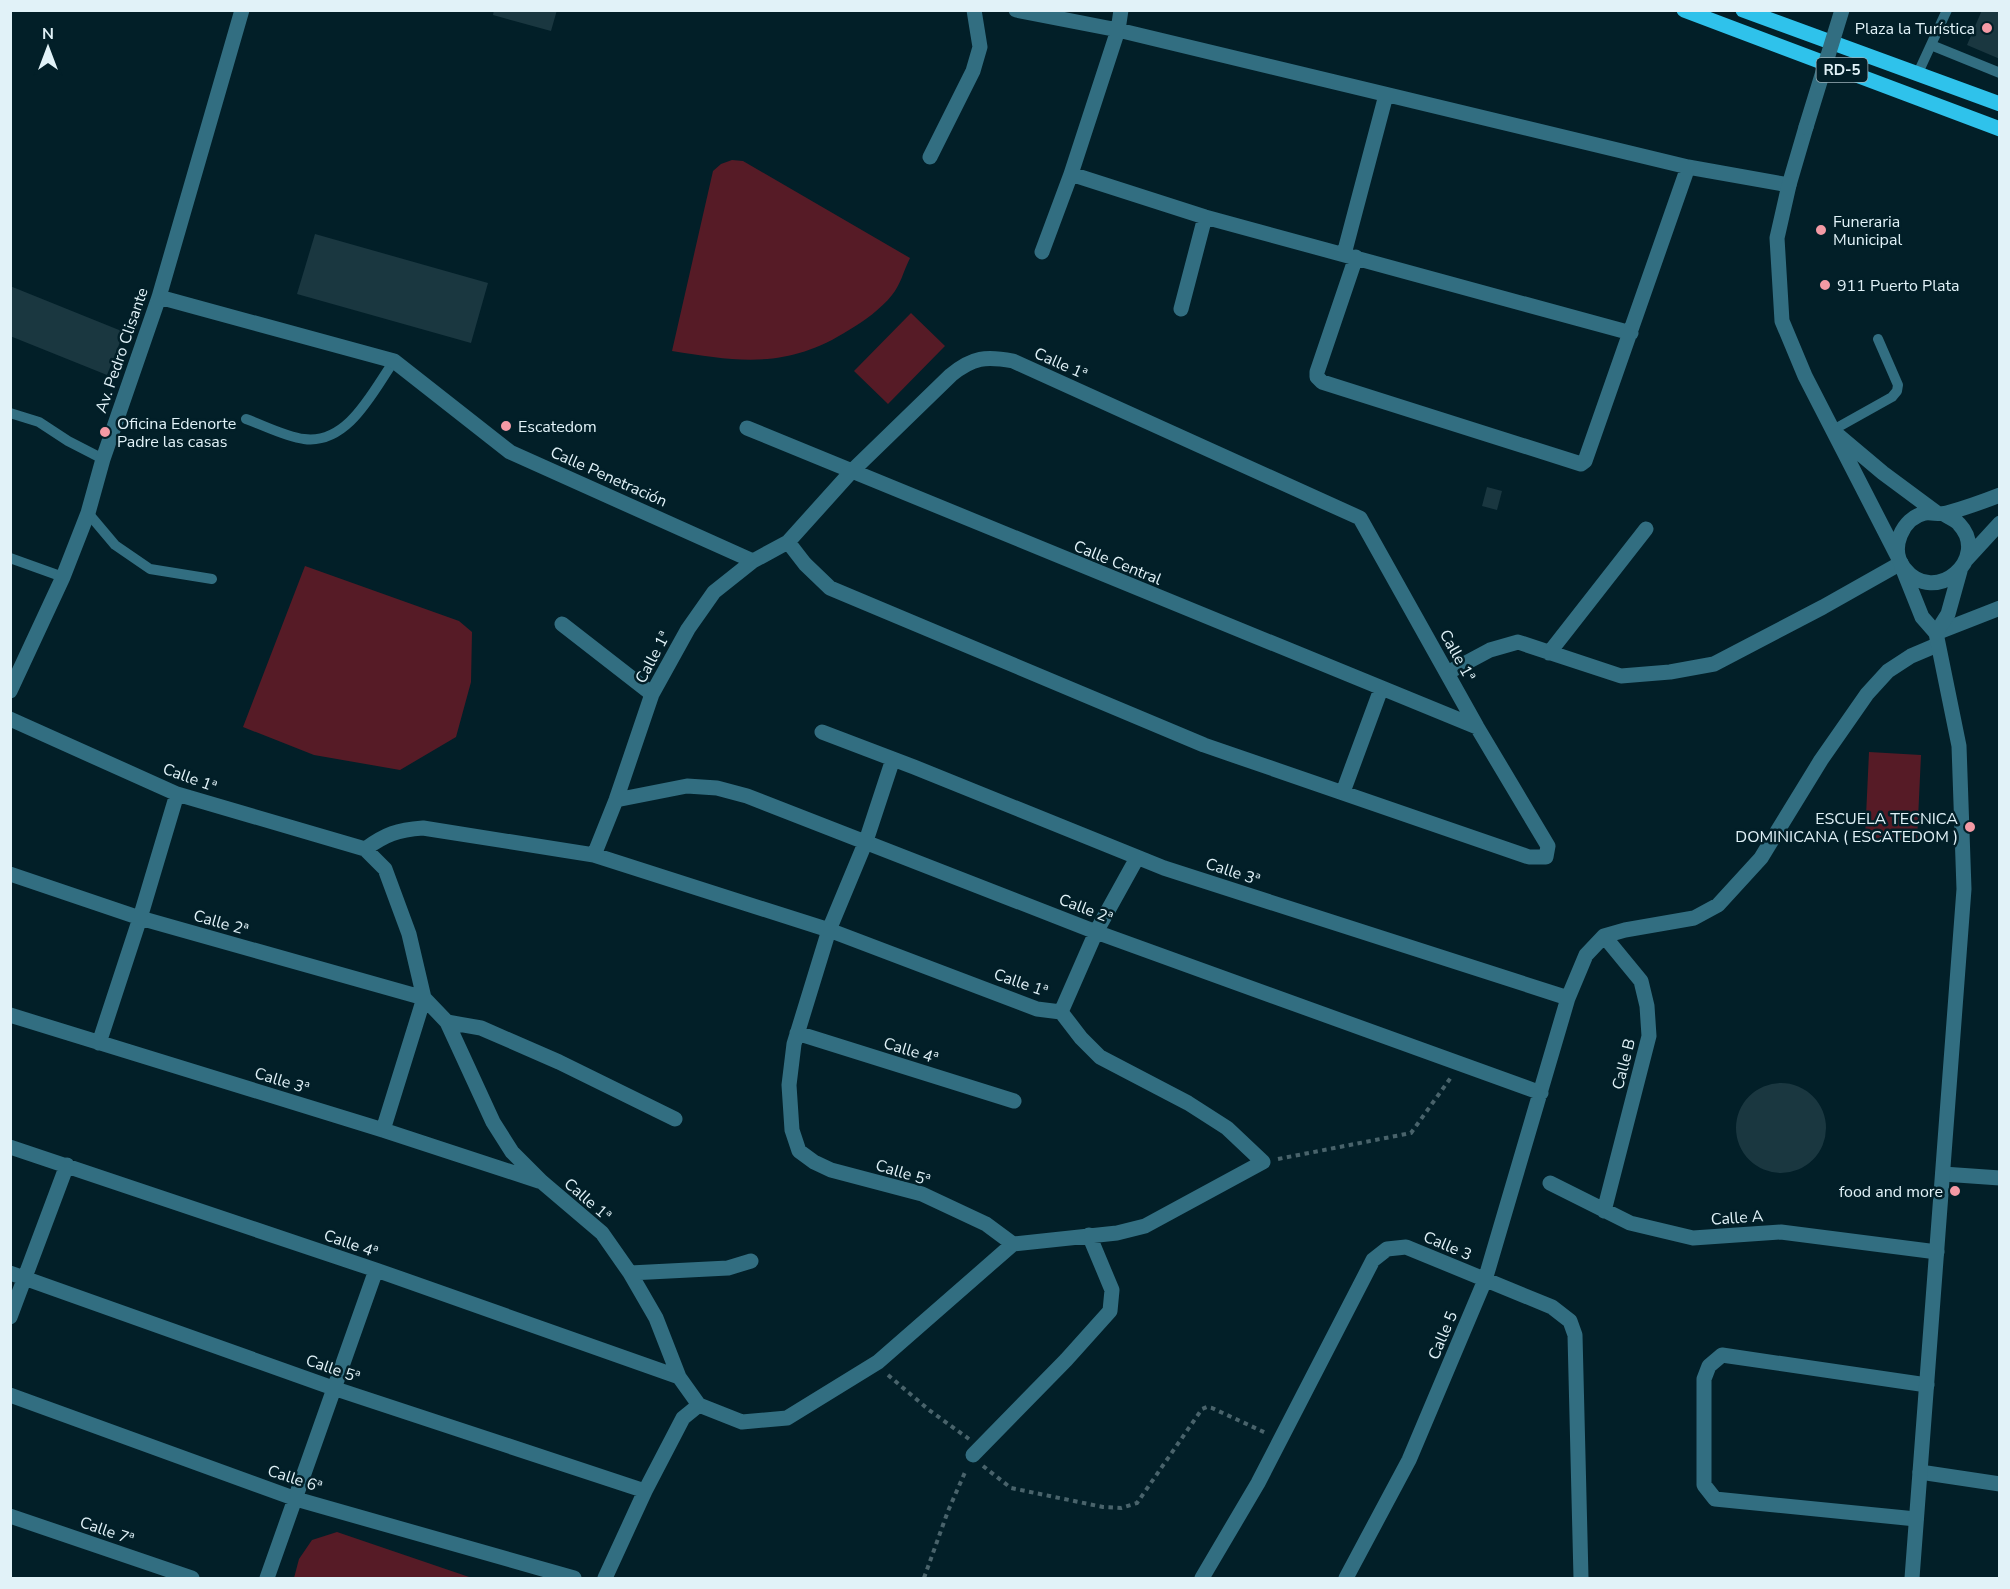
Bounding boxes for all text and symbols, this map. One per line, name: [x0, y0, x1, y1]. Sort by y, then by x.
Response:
north arrow: [18, 18, 78, 78]
place label: Plaza la Turística: [1855, 18, 1975, 40]
marker: Plaza la Turística: [1980, 21, 1994, 35]
text: N: [42, 23, 54, 45]
road number: RD-5: [1816, 58, 1868, 82]
place label: Funeraria Municipal: [1833, 211, 1902, 251]
marker: Funeraria Municipal: [1814, 223, 1828, 237]
place label: 911 Puerto Plata: [1837, 275, 1960, 297]
marker: 911 Puerto Plata: [1818, 278, 1832, 292]
street label: Av. Pedro Clisante: [90, 285, 154, 416]
street label: Calle 1ª: [1031, 343, 1091, 385]
place label: Oficina Edenorte Padre las casas: [117, 413, 236, 453]
place label: Escatedom: [518, 416, 597, 438]
marker: Escatedom: [499, 419, 513, 433]
marker: Oficina Edenorte Padre las casas: [98, 425, 112, 439]
street label: Calle Penetración: [547, 441, 670, 513]
street label: Calle Central: [1070, 535, 1165, 591]
street label: Calle 1ª: [1434, 626, 1480, 685]
street label: Calle 1ª: [630, 628, 676, 687]
street label: Calle 1ª: [160, 758, 220, 798]
place label: ESCUELA TECNICA DOMINICANA ( ESCATEDOM ): [1735, 808, 1958, 848]
marker: ESCUELA TECNICA DOMINICANA ( ESCATEDOM ): [1963, 820, 1977, 834]
street label: Calle 3ª: [1203, 853, 1263, 891]
street label: Calle 2ª: [1056, 889, 1116, 929]
street label: Calle 2ª: [191, 905, 251, 941]
street label: Calle 1ª: [991, 963, 1051, 1002]
street label: Calle 4ª: [881, 1032, 941, 1070]
street label: Calle B: [1607, 1036, 1641, 1092]
street label: Calle 3ª: [252, 1062, 312, 1100]
street label: Calle 5ª: [873, 1154, 933, 1192]
street label: Calle 1ª: [559, 1173, 616, 1226]
place label: food and more: [1839, 1181, 1943, 1203]
marker: food and more: [1948, 1184, 1962, 1198]
street label: Calle A: [1710, 1205, 1764, 1231]
street label: Calle 4ª: [321, 1224, 381, 1263]
street label: Calle 3: [1420, 1226, 1475, 1266]
street label: Calle 5: [1423, 1308, 1463, 1363]
street label: Calle 5ª: [303, 1349, 363, 1388]
street label: Calle 6ª: [265, 1460, 325, 1498]
street label: Calle 7ª: [77, 1511, 137, 1550]

